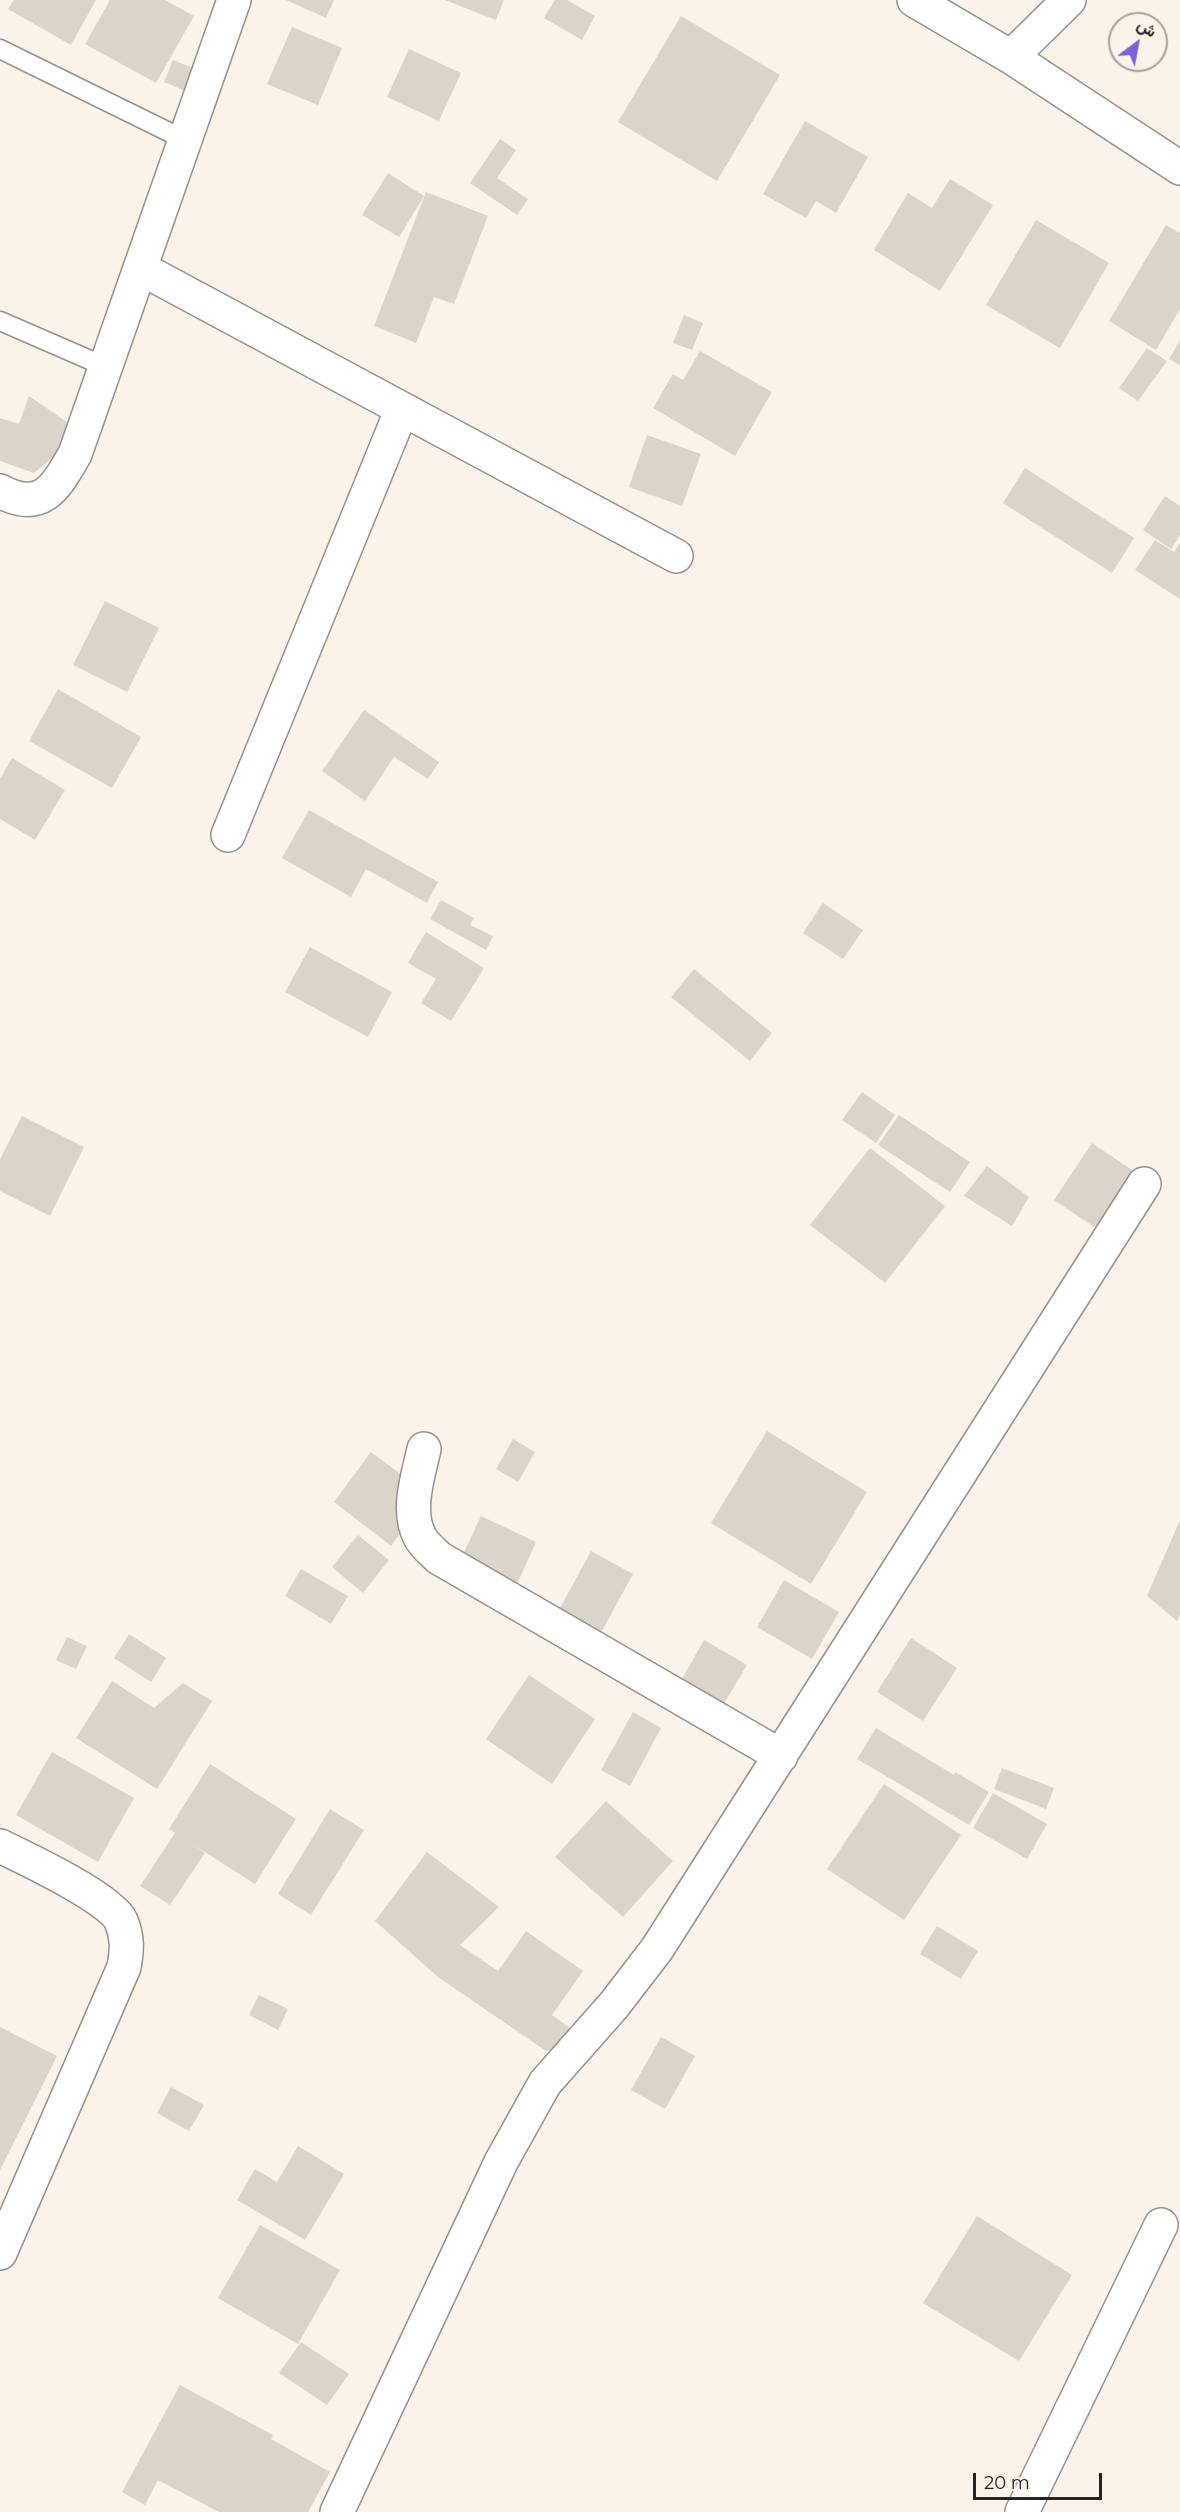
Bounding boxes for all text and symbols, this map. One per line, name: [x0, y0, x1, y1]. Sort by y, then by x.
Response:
north arrow: [1108, 12, 1168, 72]
text: ش: [1134, 15, 1160, 41]
scale bar: [976, 2461, 1105, 2499]
text: 20 m: [984, 2472, 1030, 2494]

